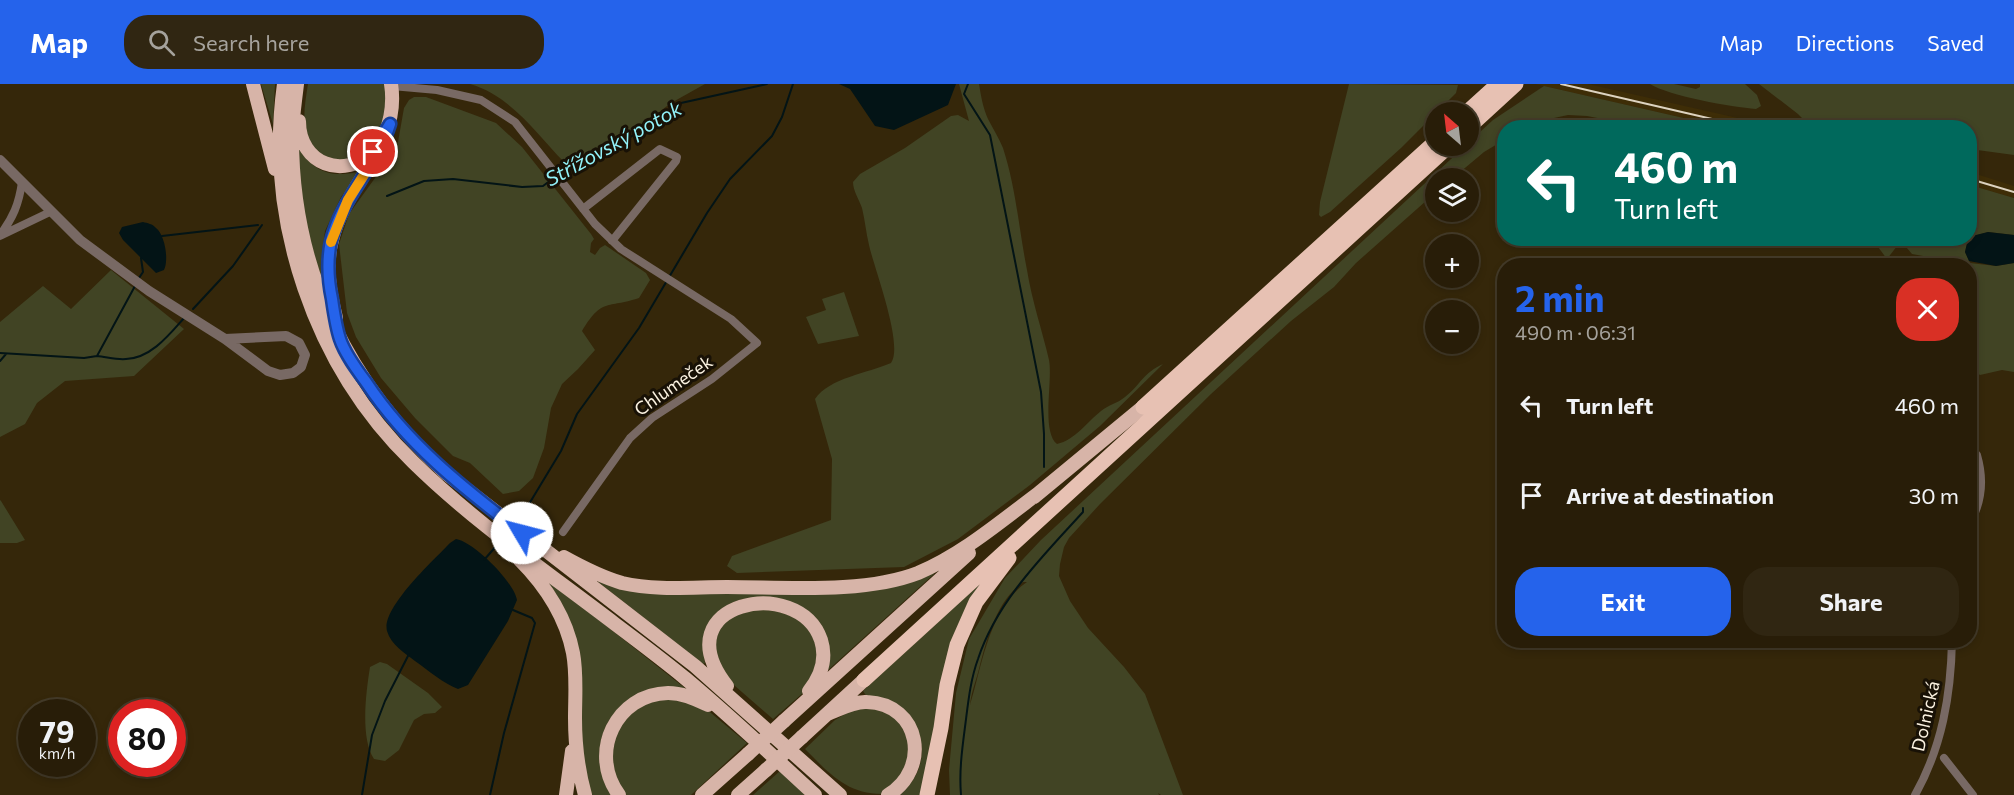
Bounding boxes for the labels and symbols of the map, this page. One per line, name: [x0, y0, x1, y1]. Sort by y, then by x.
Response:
water label: Střížovský potok: [540, 95, 687, 190]
north arrow: [1425, 102, 1479, 156]
pin: [347, 126, 398, 177]
street label: Chlumeček: [630, 350, 717, 420]
position arrow: [490, 501, 554, 565]
street label: Dolnická: [1906, 679, 1944, 753]
speed limit sign: 80: [108, 699, 186, 777]

